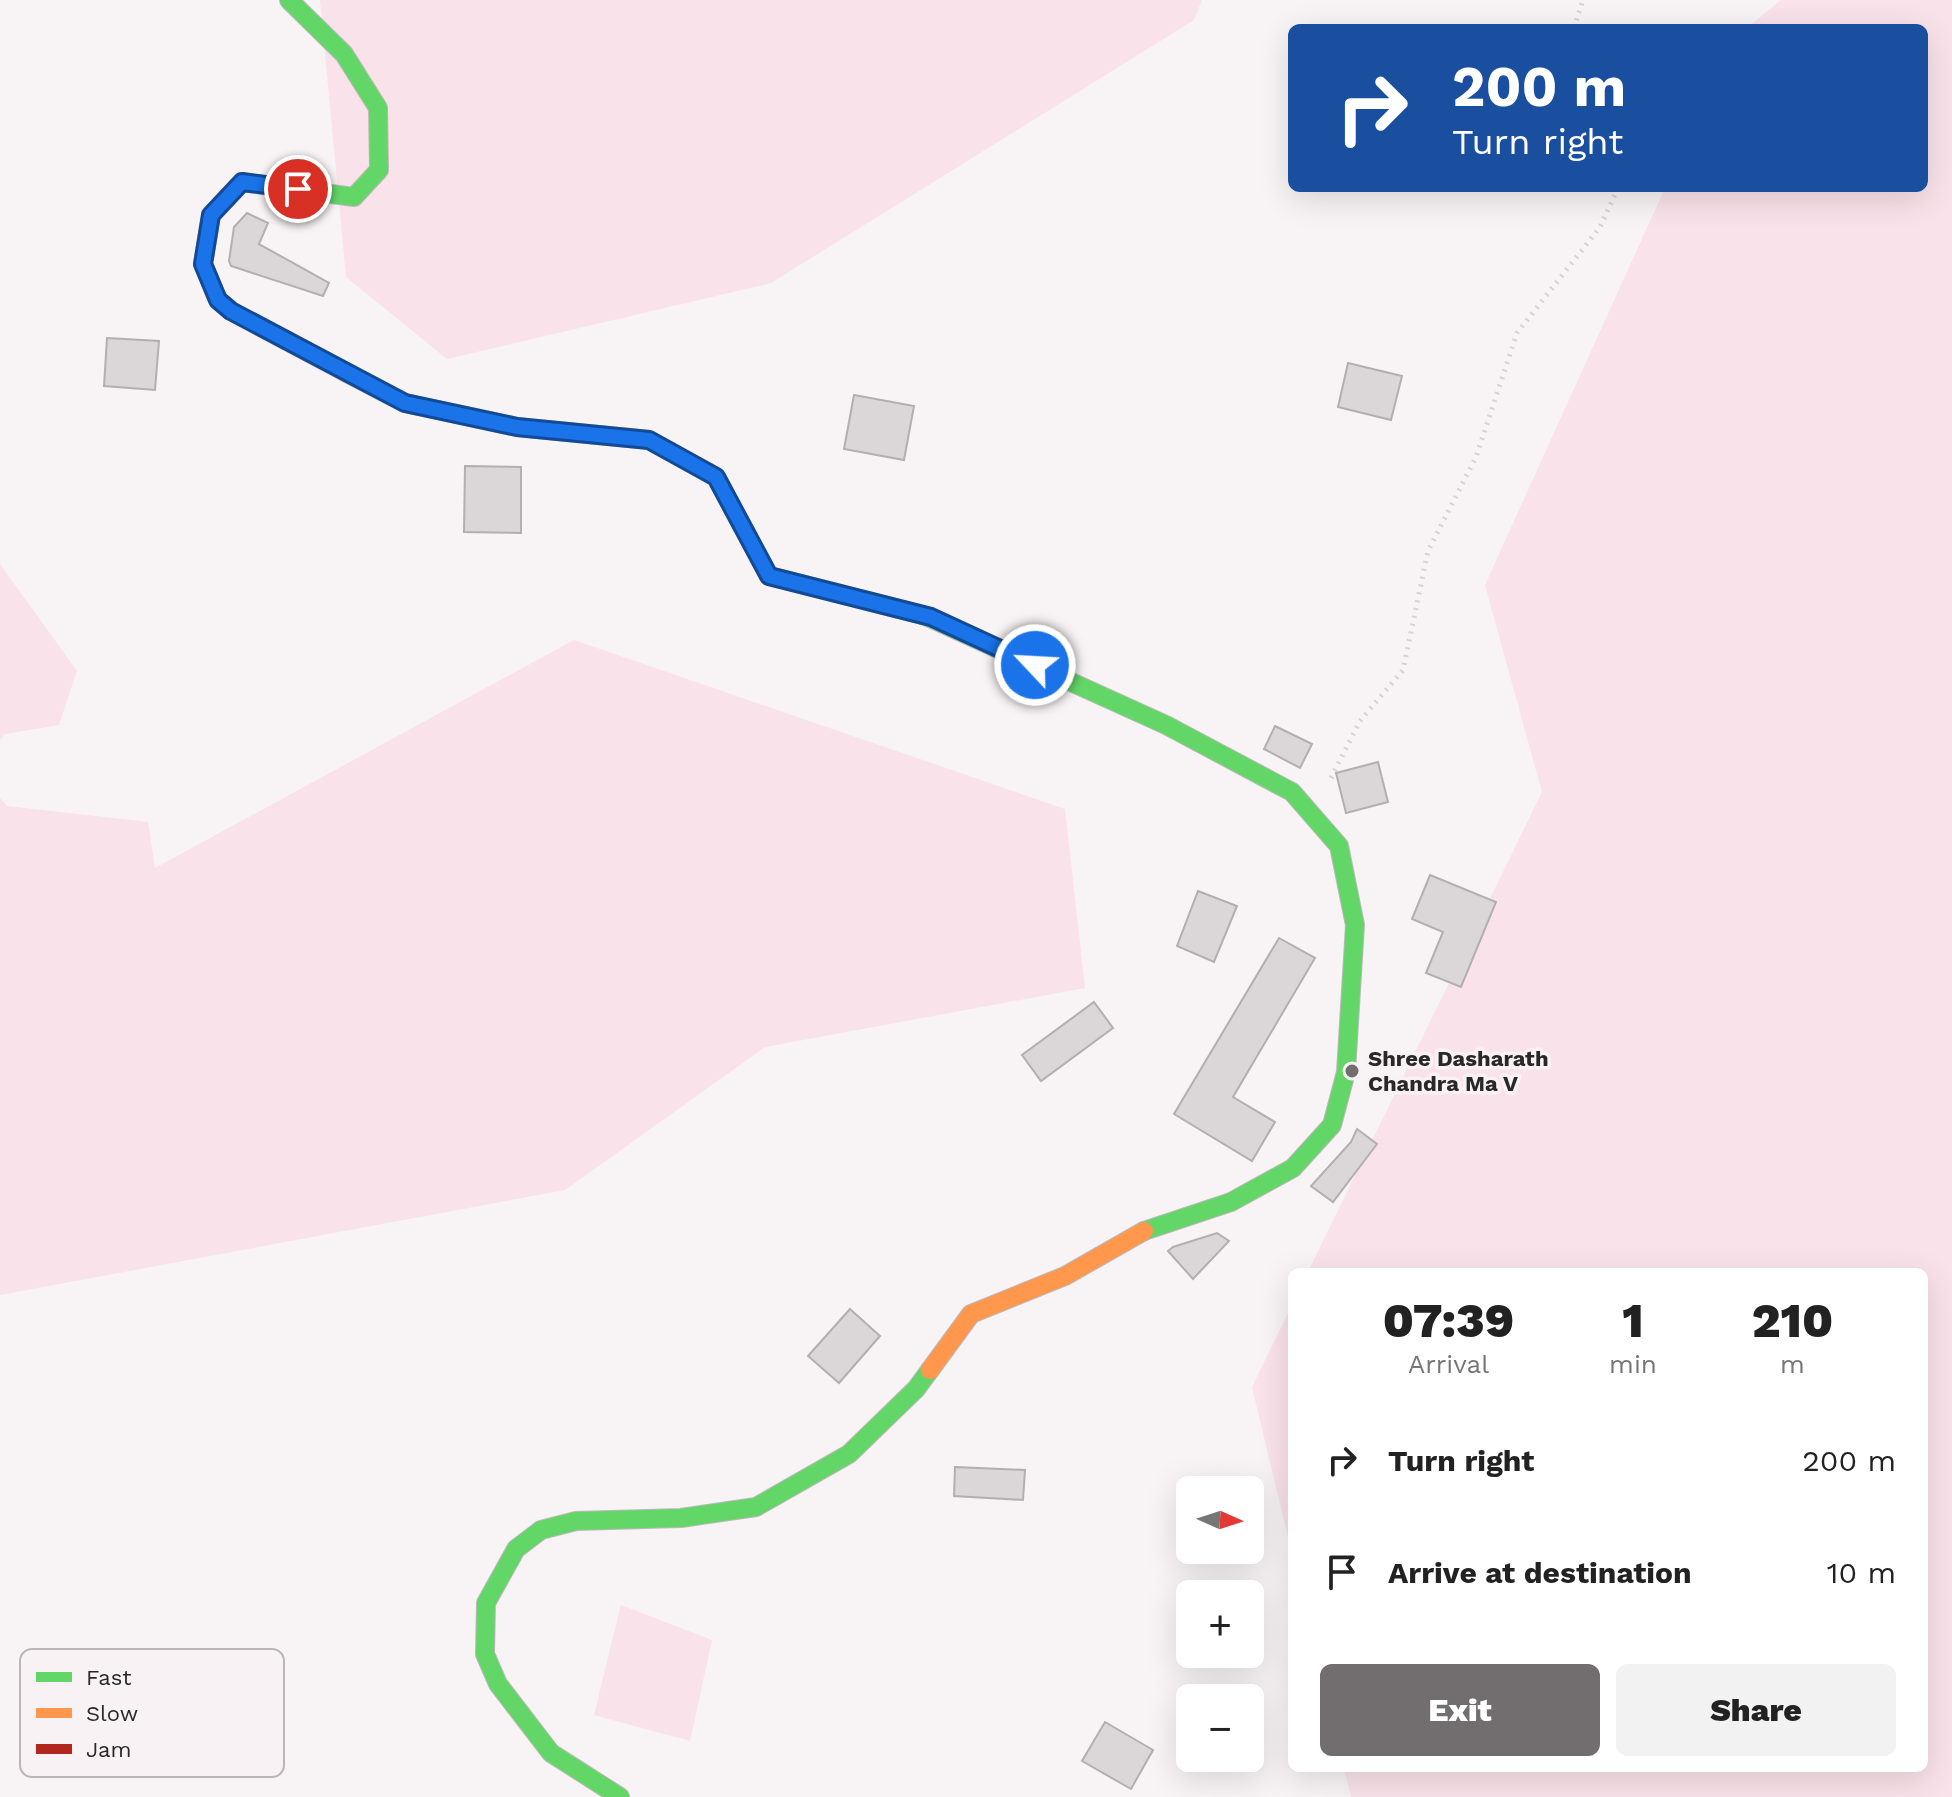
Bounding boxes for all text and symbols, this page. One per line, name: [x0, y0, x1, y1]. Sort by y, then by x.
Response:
text: 200 m: [1452, 54, 1626, 120]
icon: right: [1320, 56, 1424, 160]
text: Turn right: [1452, 121, 1623, 163]
pin: [264, 155, 332, 223]
icon: arrive: [276, 167, 320, 211]
position arrow: [993, 623, 1077, 707]
place label: Shree Dasharath Chandra Ma V: [1368, 1046, 1549, 1096]
marker: Shree Dasharath Chandra Ma V: [1343, 1062, 1361, 1080]
text: 07:39: [1383, 1292, 1514, 1349]
text: 1: [1622, 1292, 1644, 1349]
text: 210: [1752, 1292, 1833, 1349]
text: Arrival: [1408, 1349, 1489, 1379]
text: min: [1609, 1349, 1657, 1379]
text: m: [1780, 1349, 1805, 1379]
icon: right: [1320, 1438, 1364, 1482]
text: Turn right: [1388, 1443, 1534, 1478]
text: 200 m: [1802, 1443, 1896, 1478]
north arrow: [1176, 1476, 1264, 1564]
map controls: [1176, 1476, 1264, 1772]
icon: arrive: [1320, 1550, 1364, 1594]
text: Arrive at destination: [1388, 1555, 1692, 1590]
text: 10 m: [1827, 1555, 1896, 1590]
button: +: [1176, 1580, 1264, 1668]
legend: [20, 1649, 284, 1777]
button: Exit: [1320, 1664, 1600, 1756]
button: Share: [1616, 1664, 1896, 1756]
text: Fast: [86, 1665, 132, 1690]
button: −: [1176, 1684, 1264, 1772]
text: Slow: [86, 1701, 138, 1726]
text: Jam: [86, 1737, 131, 1762]

